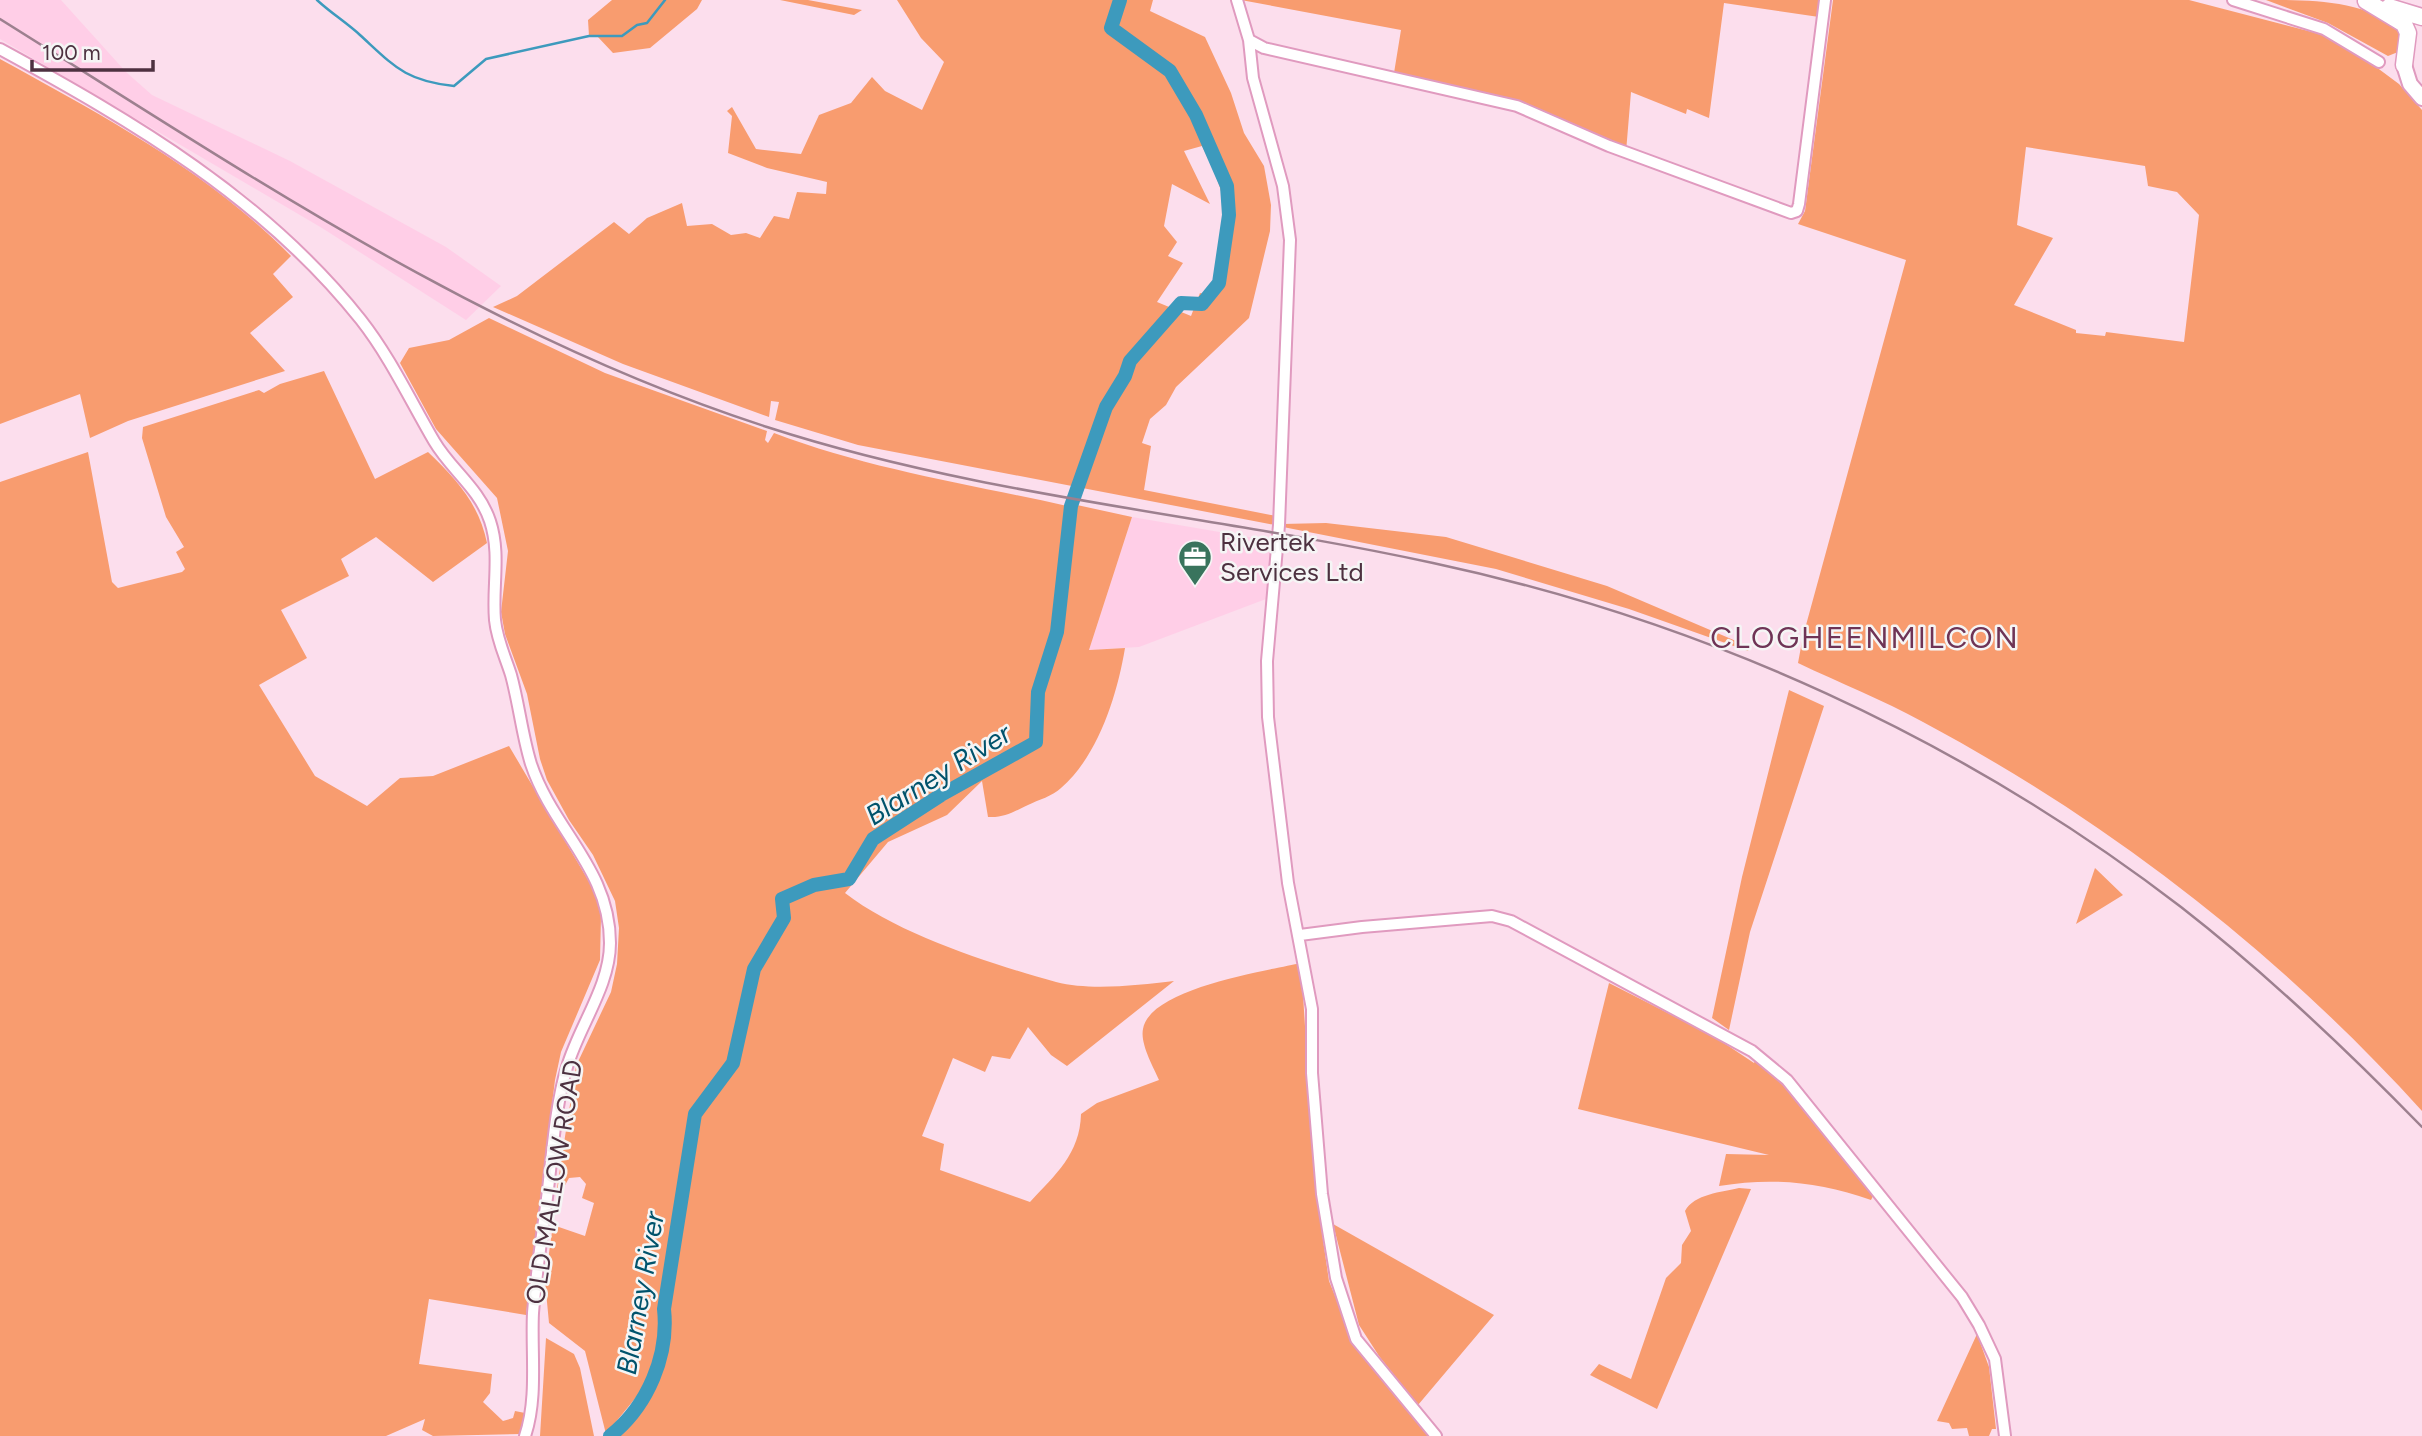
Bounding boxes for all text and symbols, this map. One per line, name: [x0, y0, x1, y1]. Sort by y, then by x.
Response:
scale bar: [32, 28, 152, 72]
text: 100 m: [42, 40, 101, 65]
place label: Rivertek Services Ltd: [1220, 526, 1364, 588]
office icon: Rivertek Services Ltd: [1176, 538, 1214, 587]
district label: CLOGHEENMILCON: [1710, 619, 2020, 656]
water label: Blarney River: [859, 715, 1018, 832]
street label: OLD MALLOW ROAD: [519, 1057, 589, 1307]
water label: Blarney River: [609, 1207, 671, 1377]

